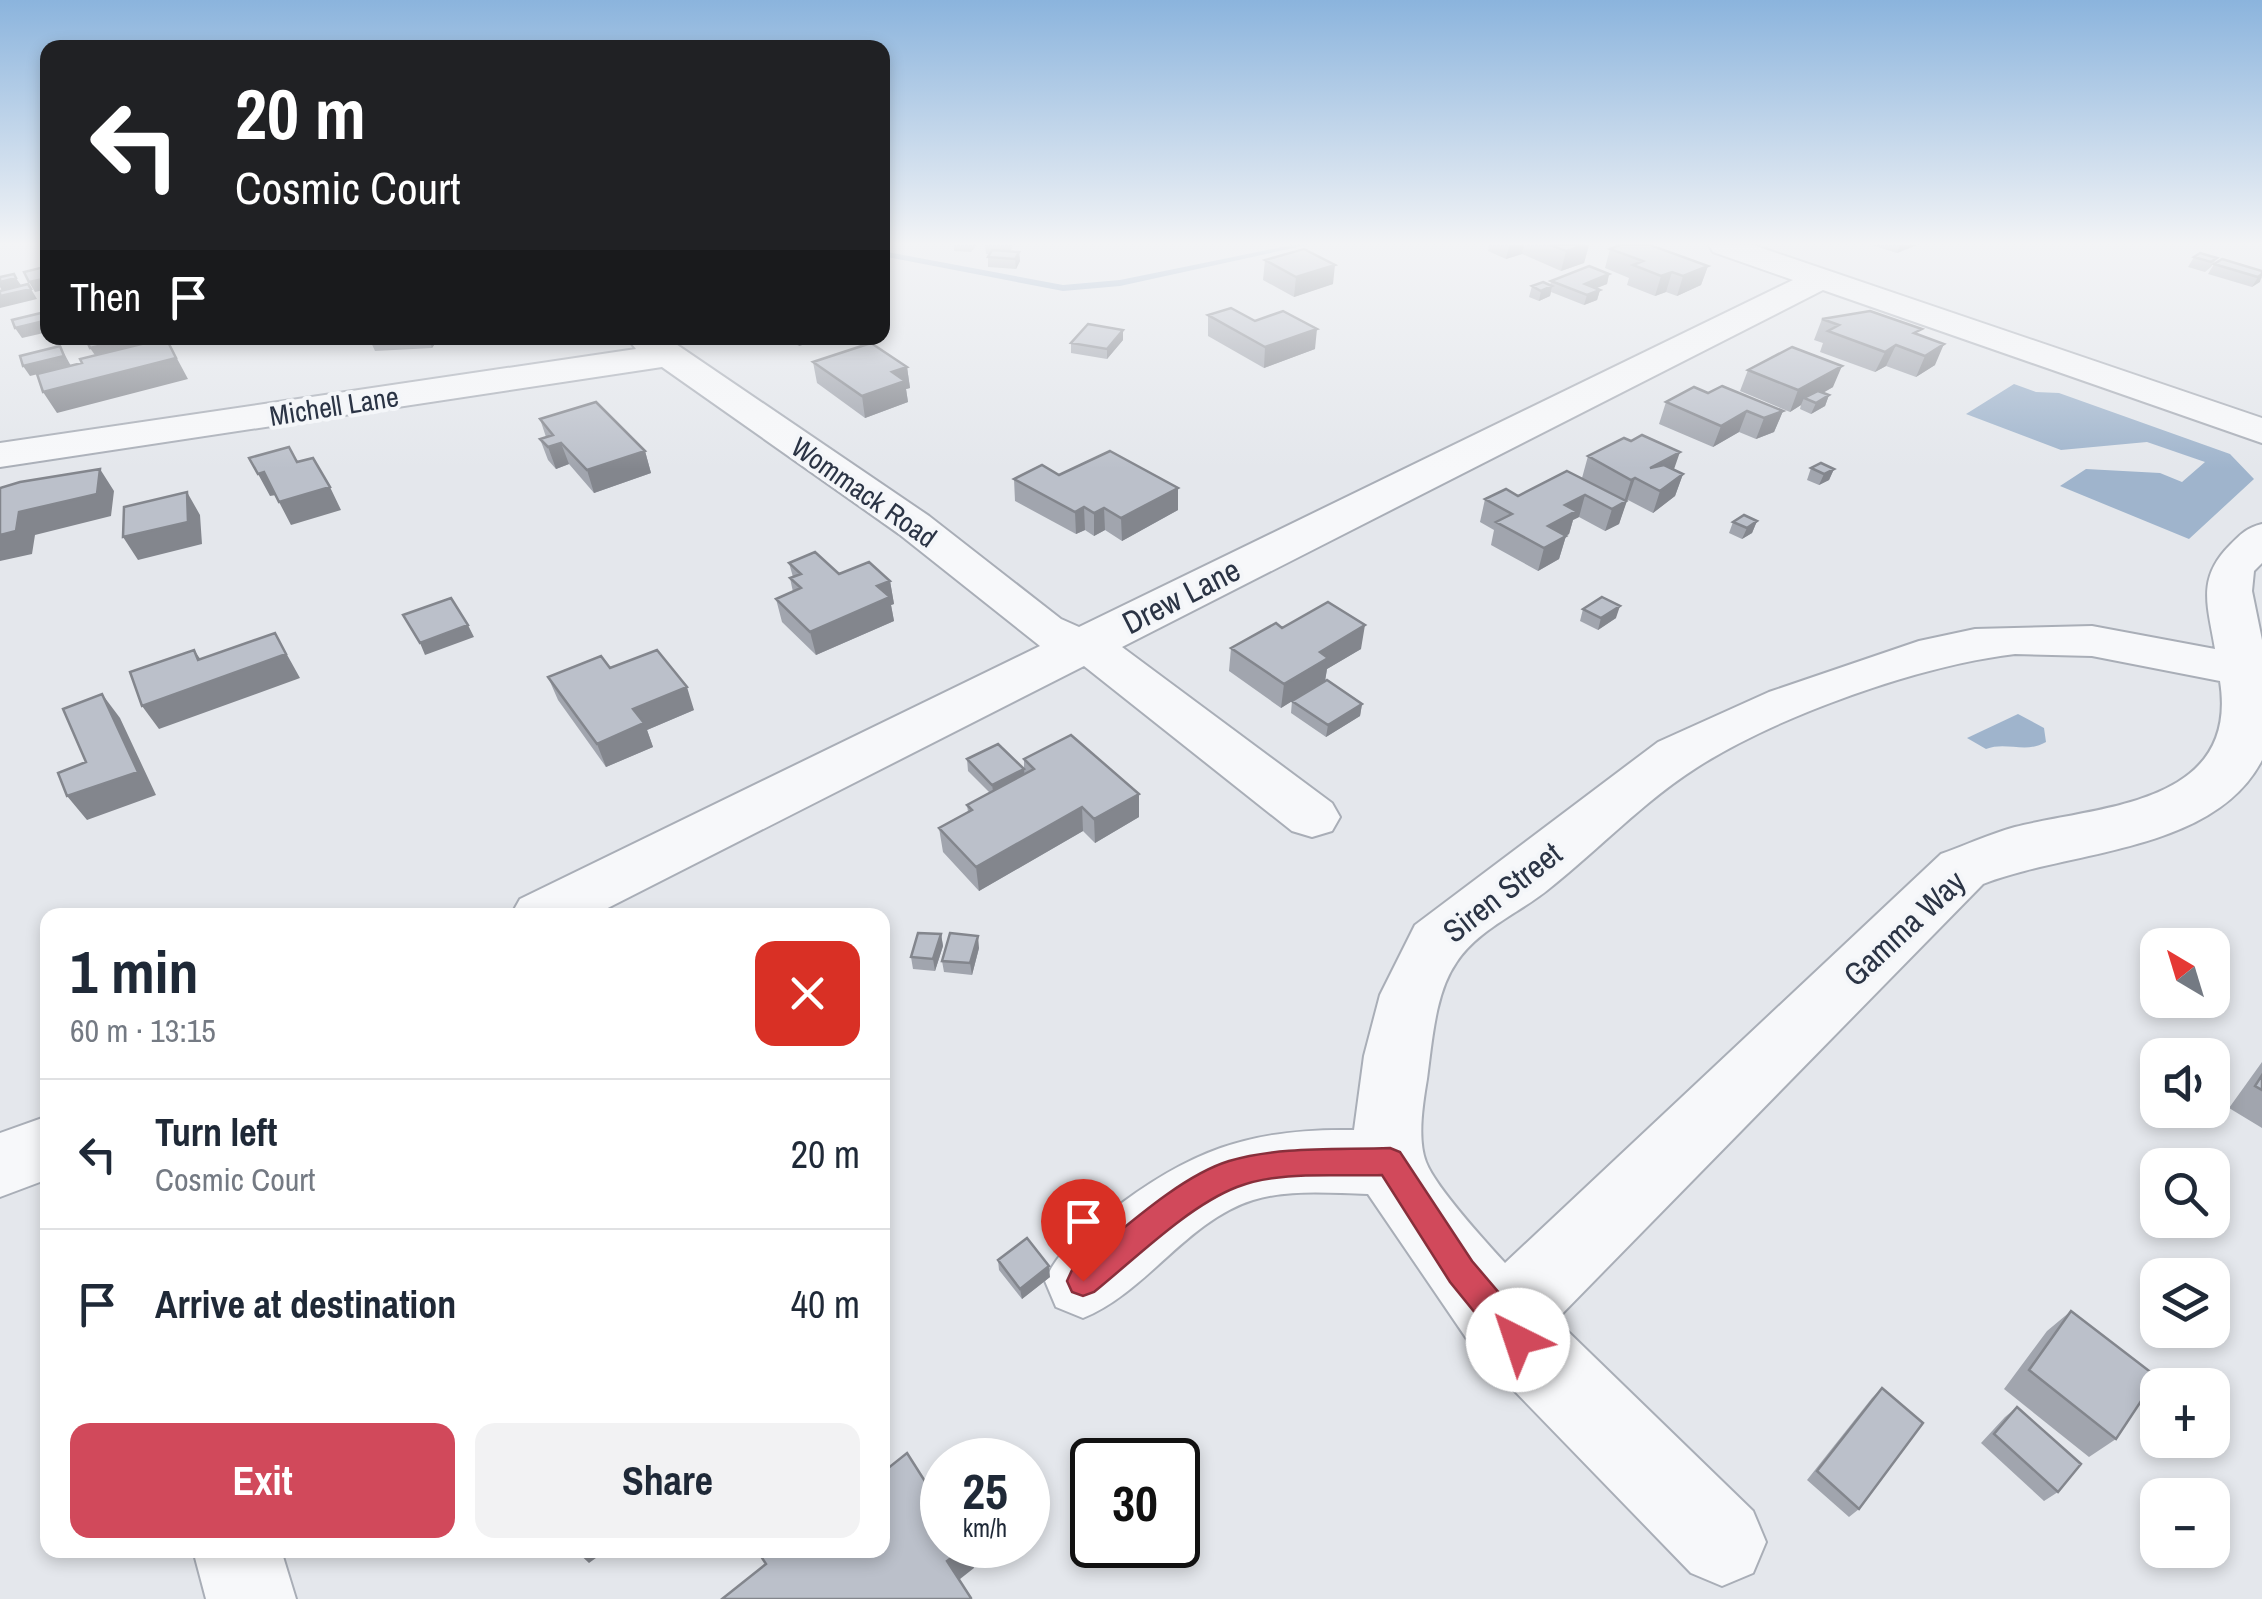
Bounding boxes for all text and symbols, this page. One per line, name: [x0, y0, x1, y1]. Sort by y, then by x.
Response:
text: 20 m: [235, 67, 366, 161]
icon: left: [70, 80, 200, 210]
text: Cosmic Court: [235, 157, 461, 218]
icon: arrive: [161, 270, 216, 325]
text: Then: [70, 272, 141, 323]
street label: Michell Lane: [267, 377, 401, 435]
street label: Wommack Road: [784, 428, 944, 556]
street label: Drew Lane: [1115, 548, 1247, 644]
street label: Siren Street: [1434, 832, 1570, 952]
street label: Gamma Way: [1834, 860, 1974, 996]
north arrow: [2140, 928, 2230, 1018]
map controls: [2140, 928, 2230, 1568]
text: 1 min: [70, 931, 199, 1012]
button: close: [755, 941, 860, 1046]
text: 60 m · 13:15: [70, 1009, 216, 1052]
button: sound: [2140, 1038, 2230, 1128]
text: Turn left: [155, 1107, 277, 1158]
icon: left: [70, 1127, 125, 1182]
text: 20 m: [791, 1129, 860, 1180]
button: search: [2140, 1148, 2230, 1238]
text: Cosmic Court: [155, 1158, 315, 1201]
pin: [1041, 1179, 1126, 1282]
icon: arrive: [1056, 1194, 1111, 1249]
button: layers: [2140, 1258, 2230, 1348]
icon: arrive: [70, 1277, 125, 1332]
text: Arrive at destination: [155, 1279, 456, 1330]
text: 40 m: [791, 1279, 860, 1330]
position arrow: [1466, 1288, 1570, 1392]
button: +: [2140, 1368, 2230, 1458]
button: Exit: [70, 1423, 455, 1538]
button: Share: [475, 1423, 860, 1538]
speed limit sign: 30: [1070, 1438, 1200, 1568]
text: 25: [962, 1457, 1008, 1525]
button: −: [2140, 1478, 2230, 1568]
text: km/h: [963, 1511, 1007, 1545]

